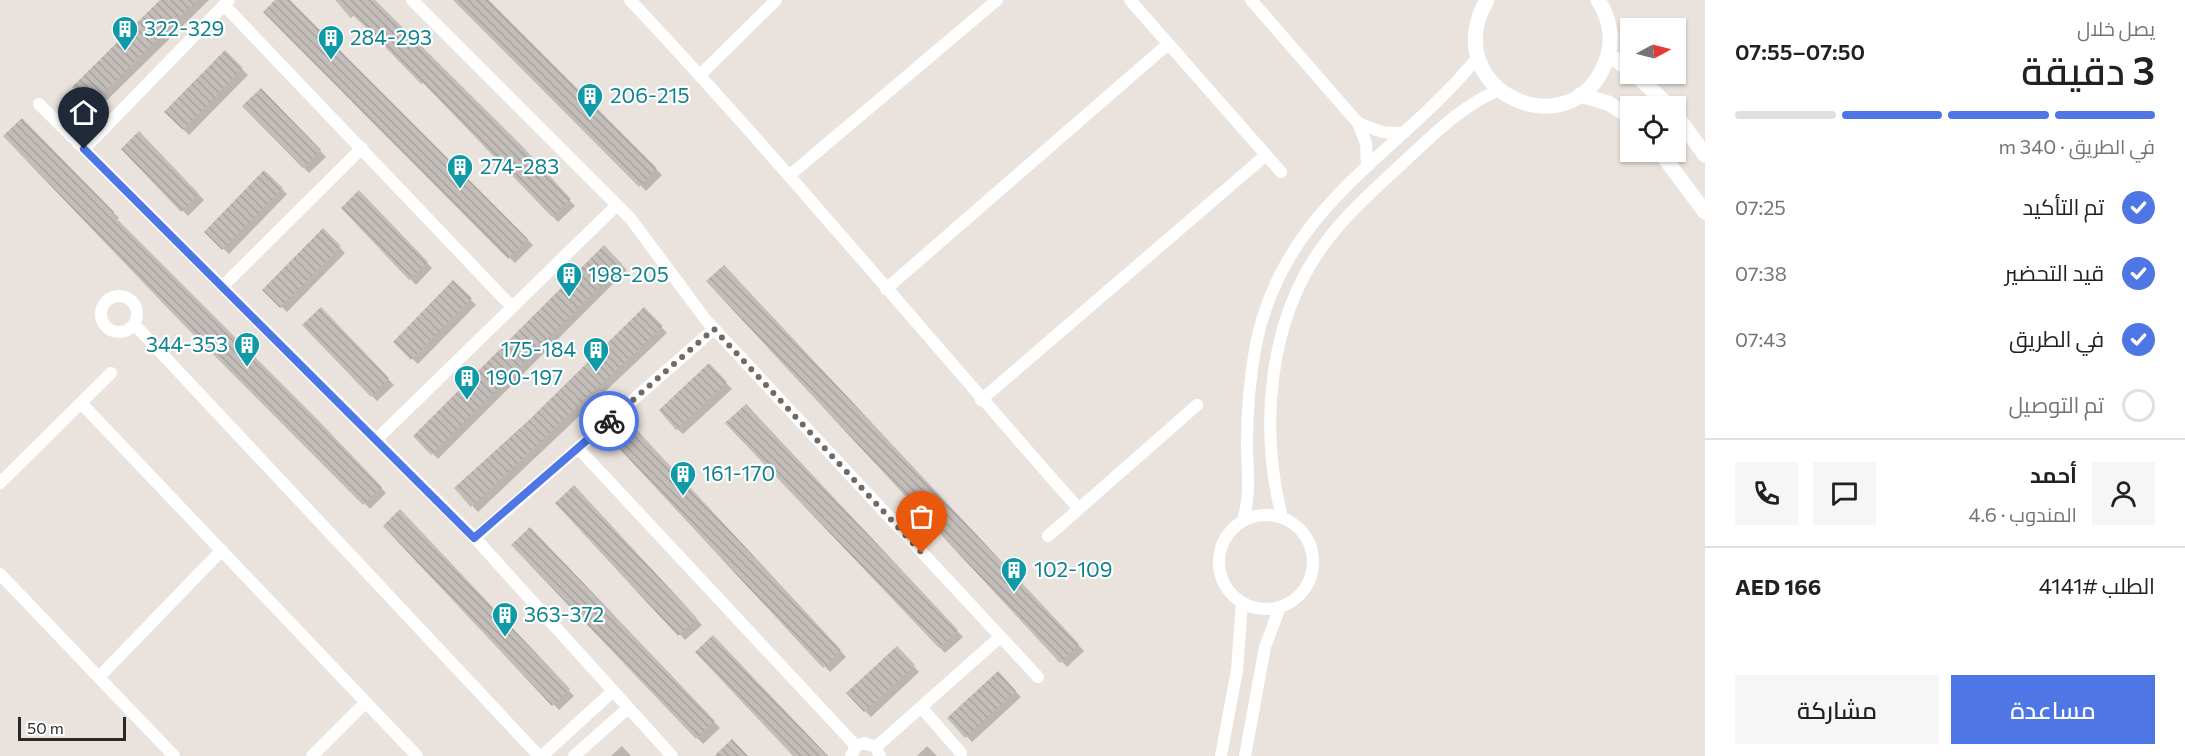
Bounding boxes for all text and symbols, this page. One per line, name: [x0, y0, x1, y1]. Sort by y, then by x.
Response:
building icon: 322-329: [110, 14, 140, 52]
place label: 322-329: [144, 15, 224, 40]
text: يصل خلال: [2077, 16, 2155, 40]
north arrow: [1620, 18, 1686, 84]
map controls: [1620, 18, 1686, 162]
building icon: 284-293: [316, 23, 346, 61]
place label: 284-293: [350, 24, 432, 49]
text: 07:50–07:55: [1735, 38, 1865, 65]
text: 3 دقيقة: [2021, 45, 2155, 93]
building icon: 206-215: [575, 81, 605, 119]
place label: 206-215: [610, 82, 690, 107]
pin: [58, 87, 109, 149]
icon: home: [67, 96, 100, 129]
button: locate: [1620, 96, 1686, 162]
text: في الطريق · 340 m: [1998, 134, 2155, 158]
building icon: 274-283: [445, 152, 475, 190]
place label: 274-283: [480, 153, 559, 178]
icon: check: [2122, 191, 2155, 224]
text: تم التأكيد: [2023, 193, 2104, 220]
text: 07:25: [1735, 195, 1786, 219]
icon: check: [2122, 257, 2155, 290]
text: قيد التحضير: [2005, 259, 2104, 286]
building icon: 198-205: [554, 260, 584, 298]
place label: 198-205: [588, 261, 669, 286]
text: 07:38: [1735, 261, 1787, 285]
icon: check: [2122, 323, 2155, 356]
text: في الطريق: [2009, 325, 2104, 352]
text: 07:43: [1735, 327, 1787, 351]
building icon: 344-353: [232, 330, 262, 368]
place label: 344-353: [146, 331, 228, 356]
building icon: 175-184: [581, 335, 611, 373]
place label: 175-184: [501, 336, 576, 361]
building icon: 190-197: [452, 363, 482, 401]
place label: 190-197: [486, 364, 563, 389]
courier: [579, 391, 639, 451]
text: تم التوصيل: [2008, 391, 2104, 418]
icon: bike: [593, 405, 626, 438]
building icon: 161-170: [668, 459, 698, 497]
place label: 161-170: [702, 460, 775, 485]
text: أحمد: [2030, 461, 2077, 488]
button: phone: [1735, 462, 1798, 525]
button: chat: [1813, 462, 1876, 525]
button: person: [2092, 462, 2155, 525]
pin: [896, 491, 947, 553]
icon: bag: [905, 500, 938, 533]
text: المندوب · 4.6: [1969, 502, 2077, 526]
building icon: 102-109: [999, 555, 1029, 593]
place label: 102-109: [1034, 556, 1113, 581]
text: الطلب #4141: [2039, 572, 2155, 599]
text: AED 166: [1735, 573, 1821, 600]
building icon: 363-372: [490, 600, 520, 638]
place label: 363-372: [524, 601, 604, 626]
button: مشاركة: [1735, 675, 1939, 744]
button: مساعدة: [1951, 675, 2155, 744]
scale bar: [18, 714, 126, 742]
text: 50 m: [27, 718, 64, 737]

